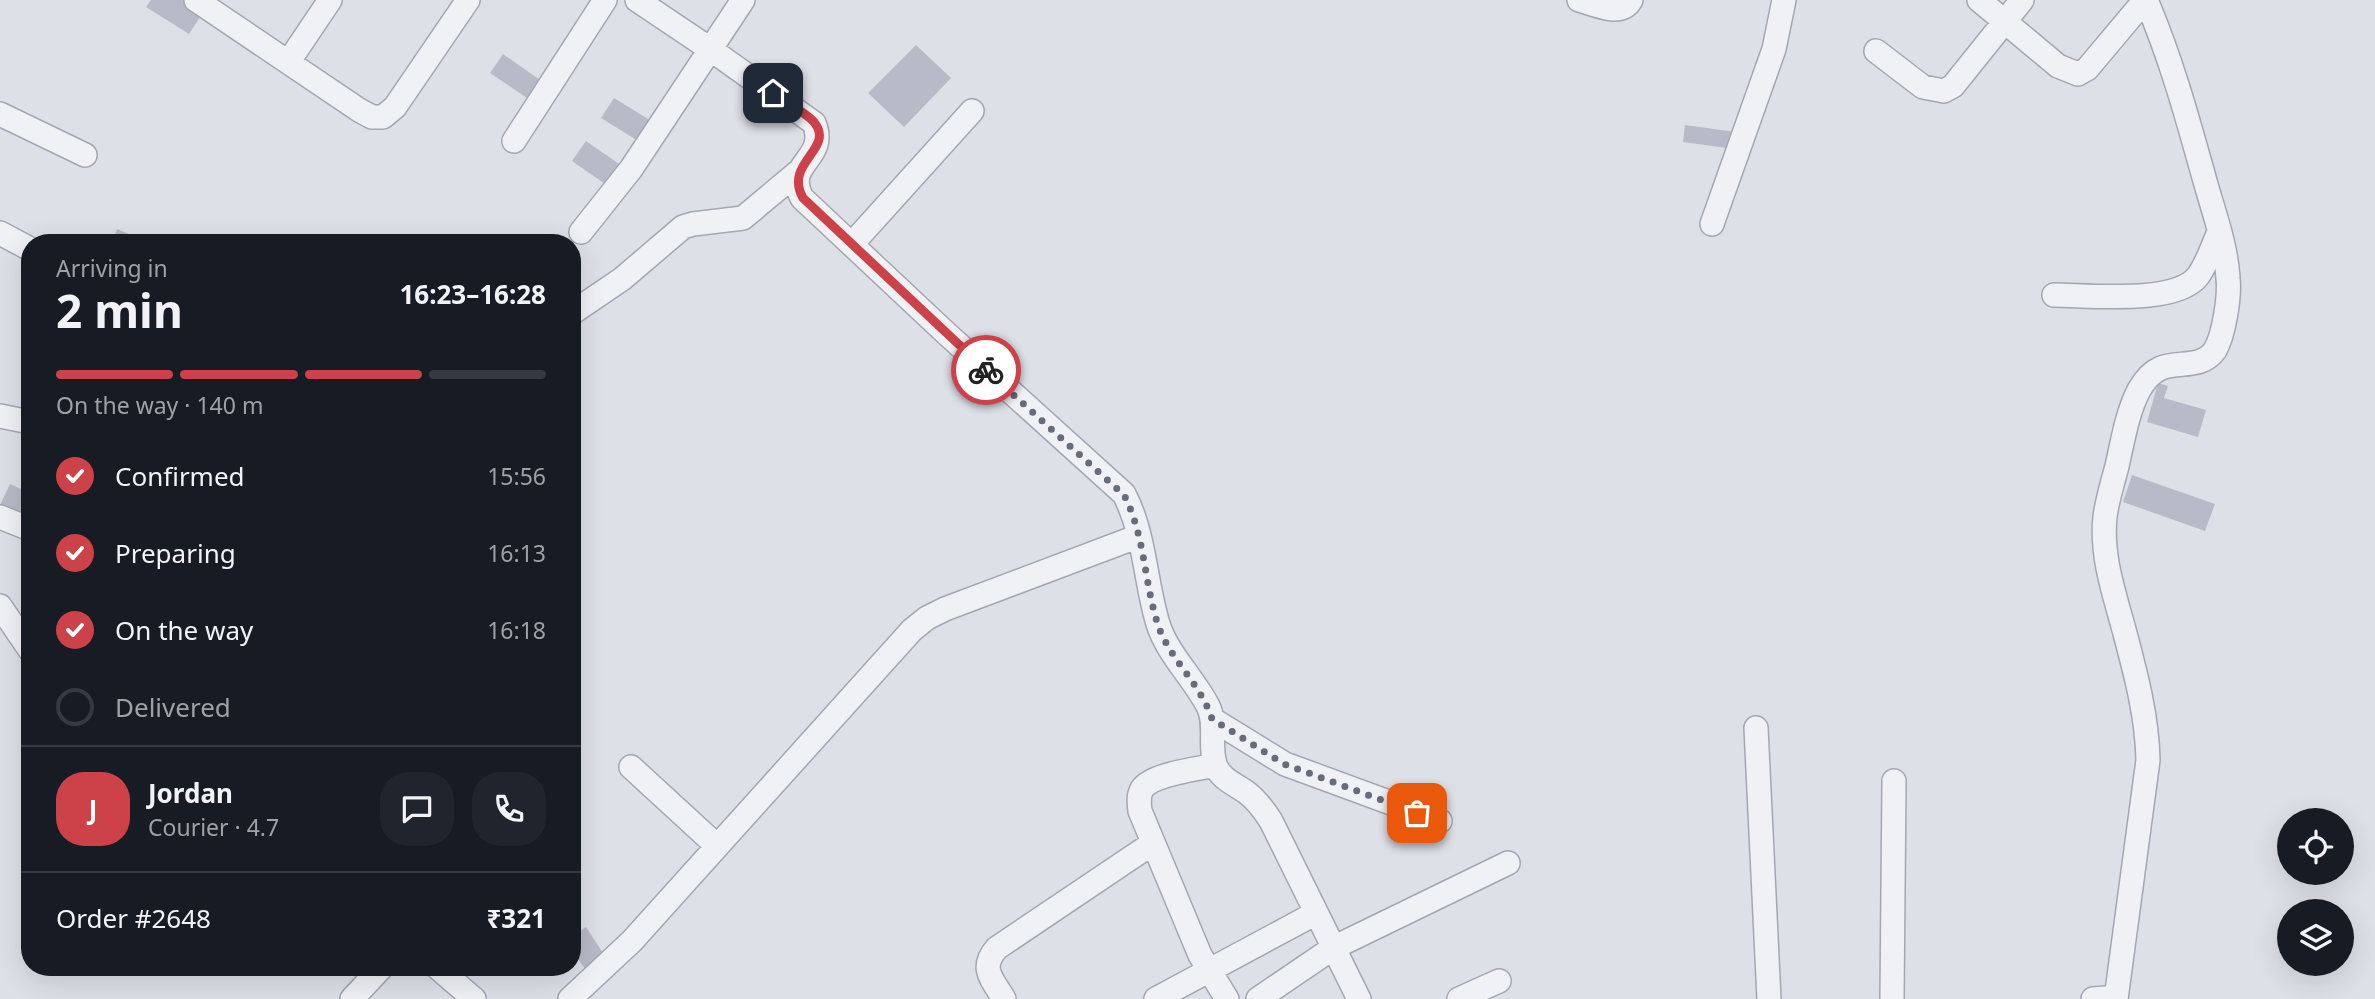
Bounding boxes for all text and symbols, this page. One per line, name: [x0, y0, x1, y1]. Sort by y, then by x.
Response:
pin: [743, 63, 803, 123]
icon: home: [754, 74, 792, 112]
text: Arriving in: [56, 252, 168, 284]
text: 16:23–16:28: [399, 276, 546, 312]
text: 2 min: [56, 279, 183, 341]
courier: [951, 335, 1021, 405]
icon: bike: [967, 351, 1005, 389]
text: On the way · 140 m: [56, 389, 263, 421]
icon: check: [56, 457, 94, 495]
text: Confirmed: [115, 458, 245, 494]
text: 15:56: [487, 460, 546, 492]
icon: check: [56, 534, 94, 572]
text: Preparing: [115, 535, 236, 571]
text: 16:13: [487, 537, 546, 569]
icon: check: [56, 611, 94, 649]
text: On the way: [115, 612, 253, 648]
text: 16:18: [487, 614, 546, 646]
text: Delivered: [115, 689, 231, 725]
button: chat: [380, 772, 454, 846]
button: phone: [472, 772, 546, 846]
text: Jordan: [148, 775, 233, 811]
pin: [1387, 783, 1447, 843]
text: J: [89, 791, 97, 827]
icon: bag: [1398, 794, 1436, 832]
map controls: [2277, 808, 2354, 976]
button: locate: [2277, 808, 2354, 885]
text: Courier · 4.7: [148, 811, 279, 843]
button: layers: [2277, 899, 2354, 976]
text: Order #2648: [56, 900, 211, 936]
text: ₹321: [487, 900, 546, 936]

